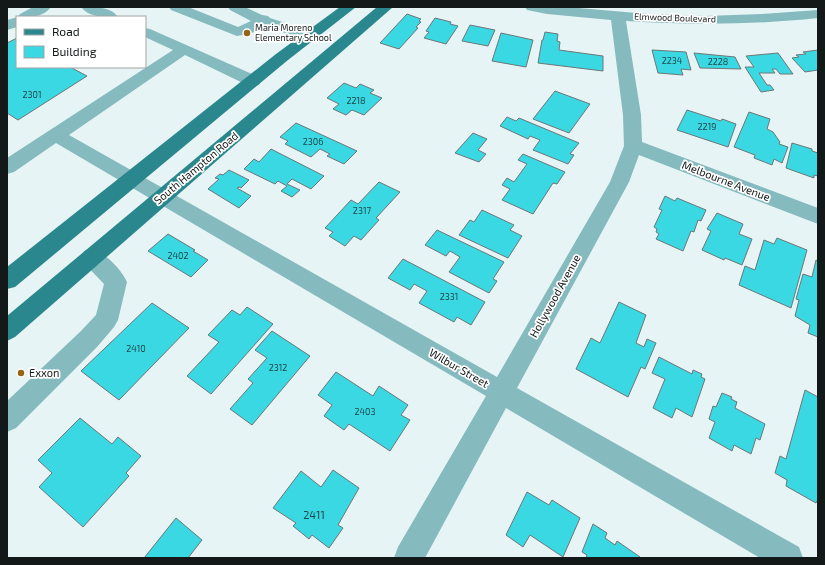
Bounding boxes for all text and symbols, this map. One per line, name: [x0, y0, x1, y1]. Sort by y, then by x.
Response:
street label: Elmwood Boulevard: [634, 11, 716, 24]
legend: [16, 16, 146, 68]
place label: Maria Moreno Elementary School: [255, 22, 332, 43]
text: Road: [52, 24, 80, 38]
marker: Maria Moreno Elementary School: [242, 28, 252, 38]
text: Building: [52, 44, 97, 58]
house number: 2234: [662, 55, 683, 66]
house number: 2228: [708, 56, 728, 67]
house number: 2301: [22, 89, 42, 100]
house number: 2218: [346, 95, 366, 106]
house number: 2219: [698, 121, 716, 132]
street label: South Hampton Road: [151, 129, 240, 207]
house number: 2306: [303, 136, 323, 147]
street label: Melbourne Avenue: [680, 158, 772, 203]
house number: 2317: [353, 205, 372, 216]
house number: 2402: [167, 250, 189, 261]
street label: Hollywood Avenue: [526, 252, 583, 339]
house number: 2331: [440, 291, 458, 302]
house number: 2410: [126, 343, 146, 354]
street label: Wilbur Street: [427, 345, 491, 390]
house number: 2312: [269, 362, 287, 373]
place label: Exxon: [29, 366, 59, 379]
marker: Exxon: [16, 368, 26, 378]
house number: 2403: [354, 406, 376, 417]
house number: 2411: [303, 508, 325, 521]

